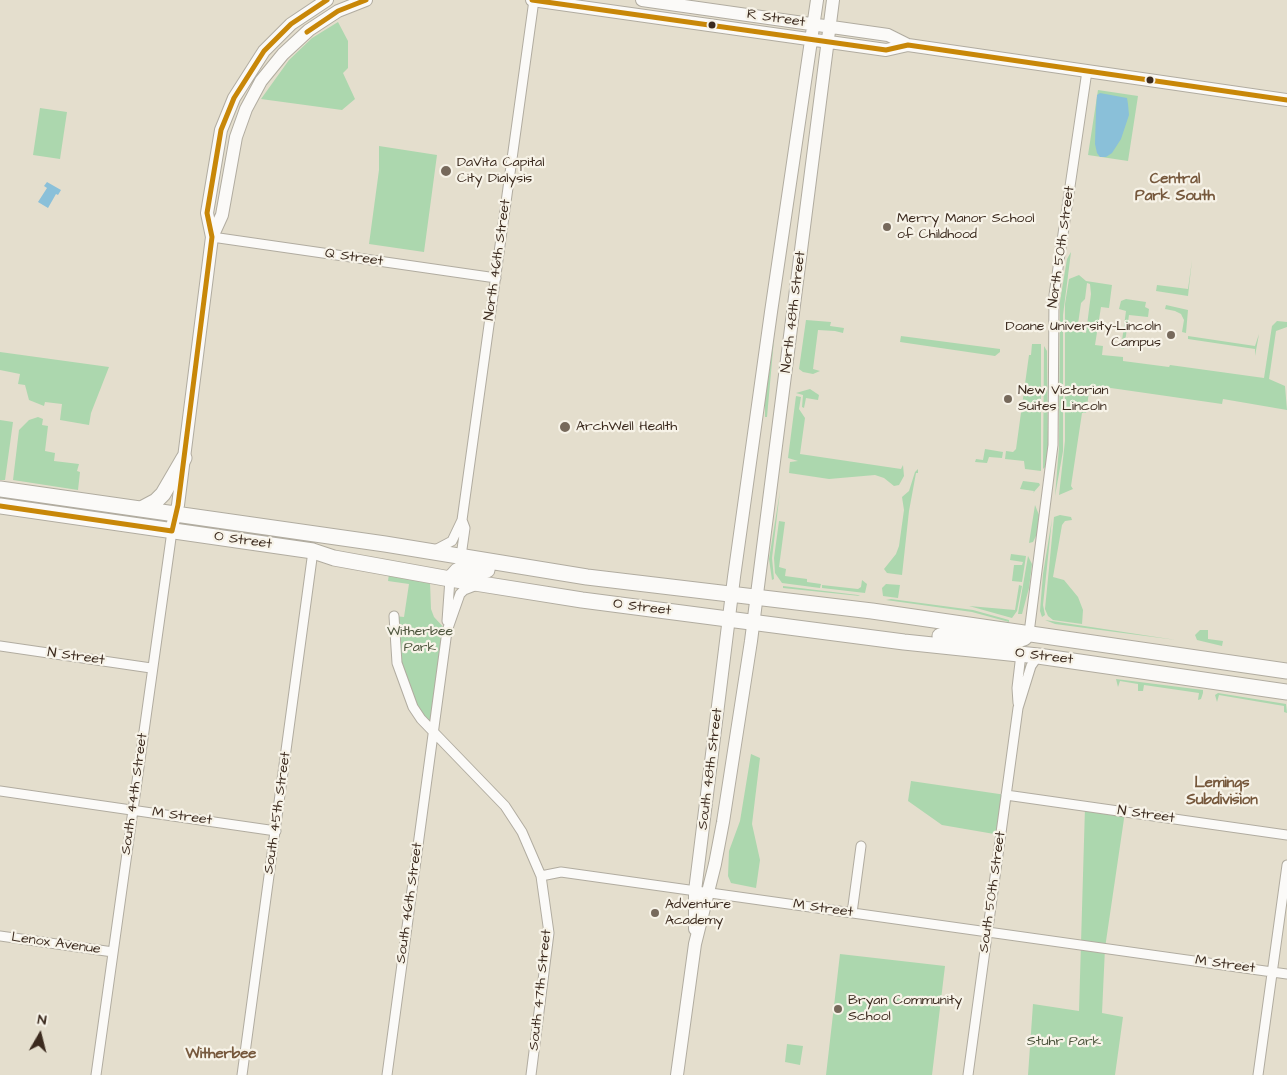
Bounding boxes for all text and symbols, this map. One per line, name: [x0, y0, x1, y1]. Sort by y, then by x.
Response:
street label: R Street: [746, 7, 806, 31]
unlabelled marker: [707, 20, 717, 30]
unlabelled marker: [1145, 75, 1155, 85]
place label: DaVita Capital City Dialysis: [457, 155, 544, 188]
marker: DaVita Capital City Dialysis: [439, 164, 453, 178]
district label: Central Park South: [1135, 171, 1215, 206]
street label: North 50th Street: [1045, 185, 1079, 309]
street label: North 46th Street: [481, 198, 515, 322]
place label: Merry Manor School of Childhood: [897, 211, 1035, 243]
marker: Merry Manor School of Childhood: [881, 221, 893, 233]
street label: Q Street: [324, 246, 384, 270]
street label: North 48th Street: [778, 250, 810, 374]
place label: Doane University-Lincoln Campus: [1006, 319, 1161, 352]
marker: Doane University-Lincoln Campus: [1165, 329, 1177, 341]
place label: New Victorian Suites Lincoln: [1018, 383, 1109, 416]
marker: New Victorian Suites Lincoln: [1002, 393, 1014, 405]
place label: ArchWell Health: [576, 419, 677, 435]
marker: ArchWell Health: [558, 420, 572, 434]
street label: O Street: [213, 529, 273, 553]
street label: O Street: [612, 596, 672, 620]
park label: Witherbee Park: [387, 624, 453, 656]
street label: N Street: [46, 645, 106, 669]
street label: O Street: [1014, 645, 1074, 669]
street label: South 48th Street: [695, 707, 727, 831]
street label: South 44th Street: [118, 732, 152, 856]
street label: South 45th Street: [261, 751, 295, 875]
district label: Lemings Subdivision: [1186, 775, 1258, 810]
street label: N Street: [1116, 803, 1176, 827]
street label: M Street: [151, 804, 213, 830]
street label: South 50th Street: [976, 830, 1010, 954]
street label: South 46th Street: [393, 841, 427, 965]
street label: M Street: [792, 896, 854, 922]
place label: Adventure Academy: [665, 897, 731, 930]
marker: Adventure Academy: [649, 907, 661, 919]
street label: Lenox Avenue: [10, 929, 102, 959]
street label: South 47th Street: [526, 929, 556, 1051]
street label: M Street: [1194, 952, 1256, 978]
place label: Bryan Community School: [848, 993, 962, 1026]
marker: Bryan Community School: [832, 1003, 844, 1015]
north arrow: [15, 1010, 65, 1060]
text: N: [36, 1010, 48, 1031]
park label: Stuhr Park: [1027, 1034, 1101, 1050]
district label: Witherbee: [186, 1046, 256, 1064]

